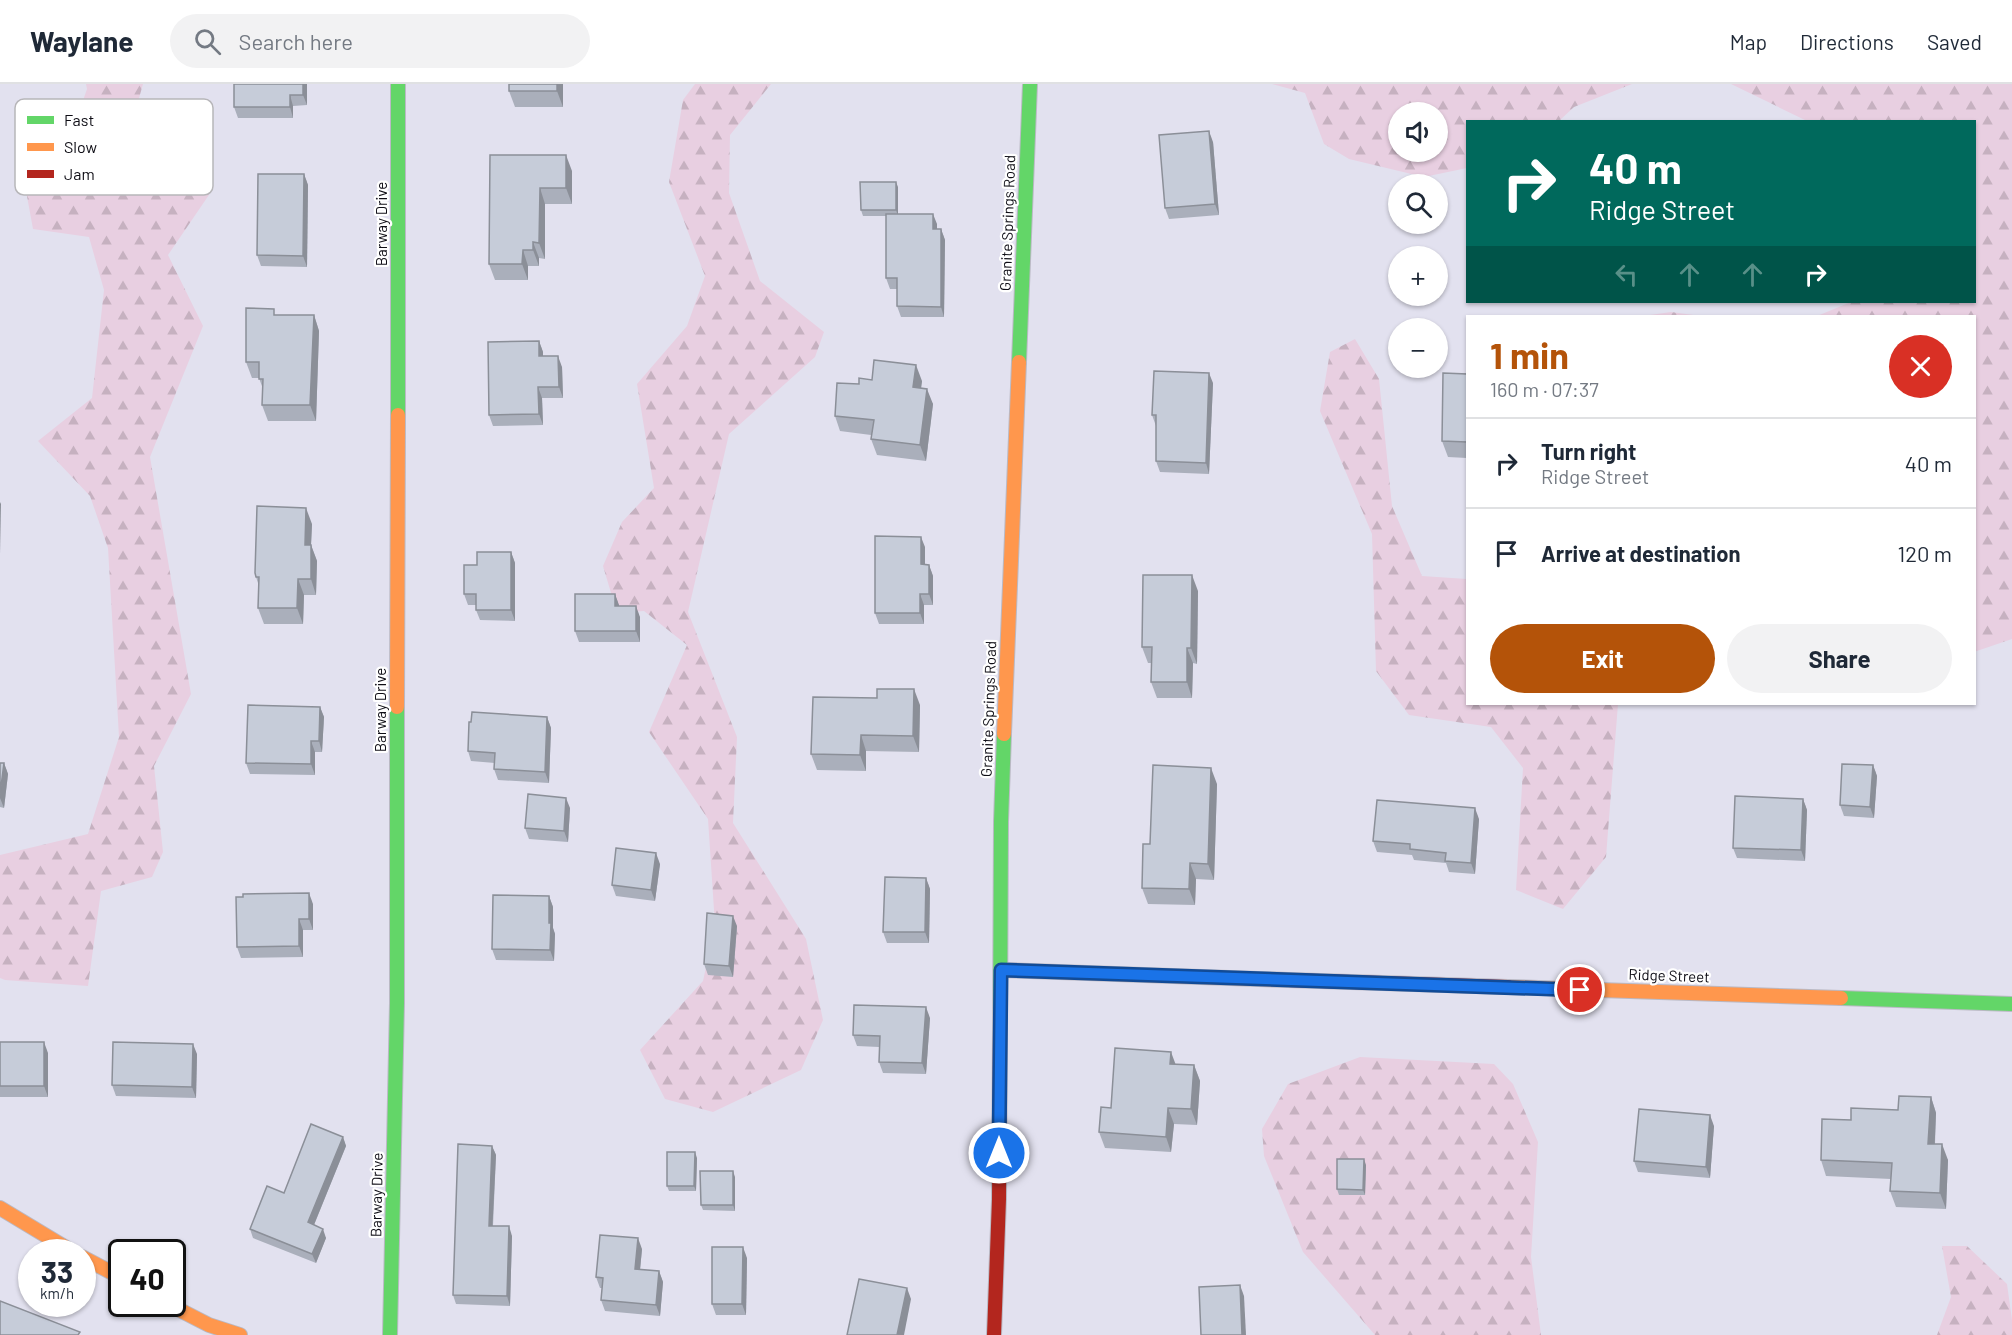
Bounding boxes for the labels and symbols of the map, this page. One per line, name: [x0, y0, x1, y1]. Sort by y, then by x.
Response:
legend: [15, 99, 213, 195]
text: Fast: [64, 110, 94, 129]
text: Slow: [64, 137, 97, 156]
street label: Granite Springs Road: [996, 155, 1018, 291]
text: Jam: [64, 164, 95, 183]
street label: Barway Drive: [372, 182, 390, 266]
street label: Granite Springs Road: [977, 641, 999, 777]
street label: Barway Drive: [371, 668, 389, 752]
pin: [1554, 964, 1605, 1015]
street label: Ridge Street: [1628, 965, 1710, 985]
position arrow: [967, 1121, 1031, 1185]
street label: Barway Drive: [366, 1153, 386, 1237]
speed limit sign: 40: [108, 1239, 186, 1317]

